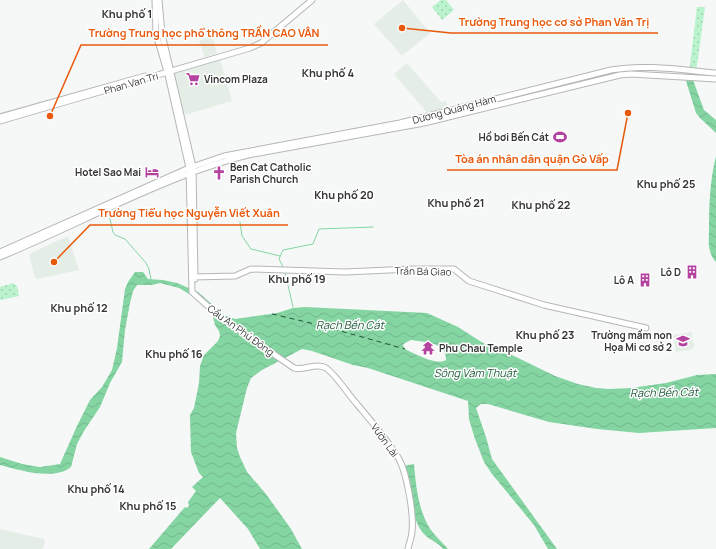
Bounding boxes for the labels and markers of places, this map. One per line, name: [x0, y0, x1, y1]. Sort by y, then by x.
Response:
callout: Trường Trung học cơ sở Phan Văn Trị: [451, 10, 658, 33]
callout: Trường Trung học phổ thông TRẦN CAO VÂN: [81, 22, 328, 45]
supermarket icon: Vincom Plaza: [185, 71, 201, 87]
place label: Vincom Plaza: [204, 72, 268, 86]
sports icon: Hồ bơi Bến Cát: [552, 129, 568, 145]
place label: Hồ bơi Bến Cát: [479, 130, 549, 144]
callout: Tòa án nhân dân quận Gò Vấp: [447, 147, 617, 170]
place label: Ben Cat Catholic Parish Church: [230, 160, 311, 186]
hotel icon: Hotel Sao Mai: [144, 164, 160, 180]
place label: Hotel Sao Mai: [75, 165, 141, 179]
church icon: Ben Cat Catholic Parish Church: [211, 165, 227, 181]
callout: Trường Tiểu học Nguyễn Viết Xuân: [90, 202, 288, 225]
building icon: Lô D: [684, 264, 700, 280]
place label: Lô D: [660, 265, 681, 279]
building icon: Lô A: [637, 272, 653, 288]
place label: Lô A: [614, 273, 634, 287]
place label: Trường mầm non Họa Mi cơ sở 2: [591, 328, 672, 354]
school or university icon: Trường mầm non Họa Mi cơ sở 2: [675, 333, 691, 349]
temple icon: Phu Chau Temple: [420, 340, 436, 356]
place label: Phu Chau Temple: [439, 341, 523, 355]

